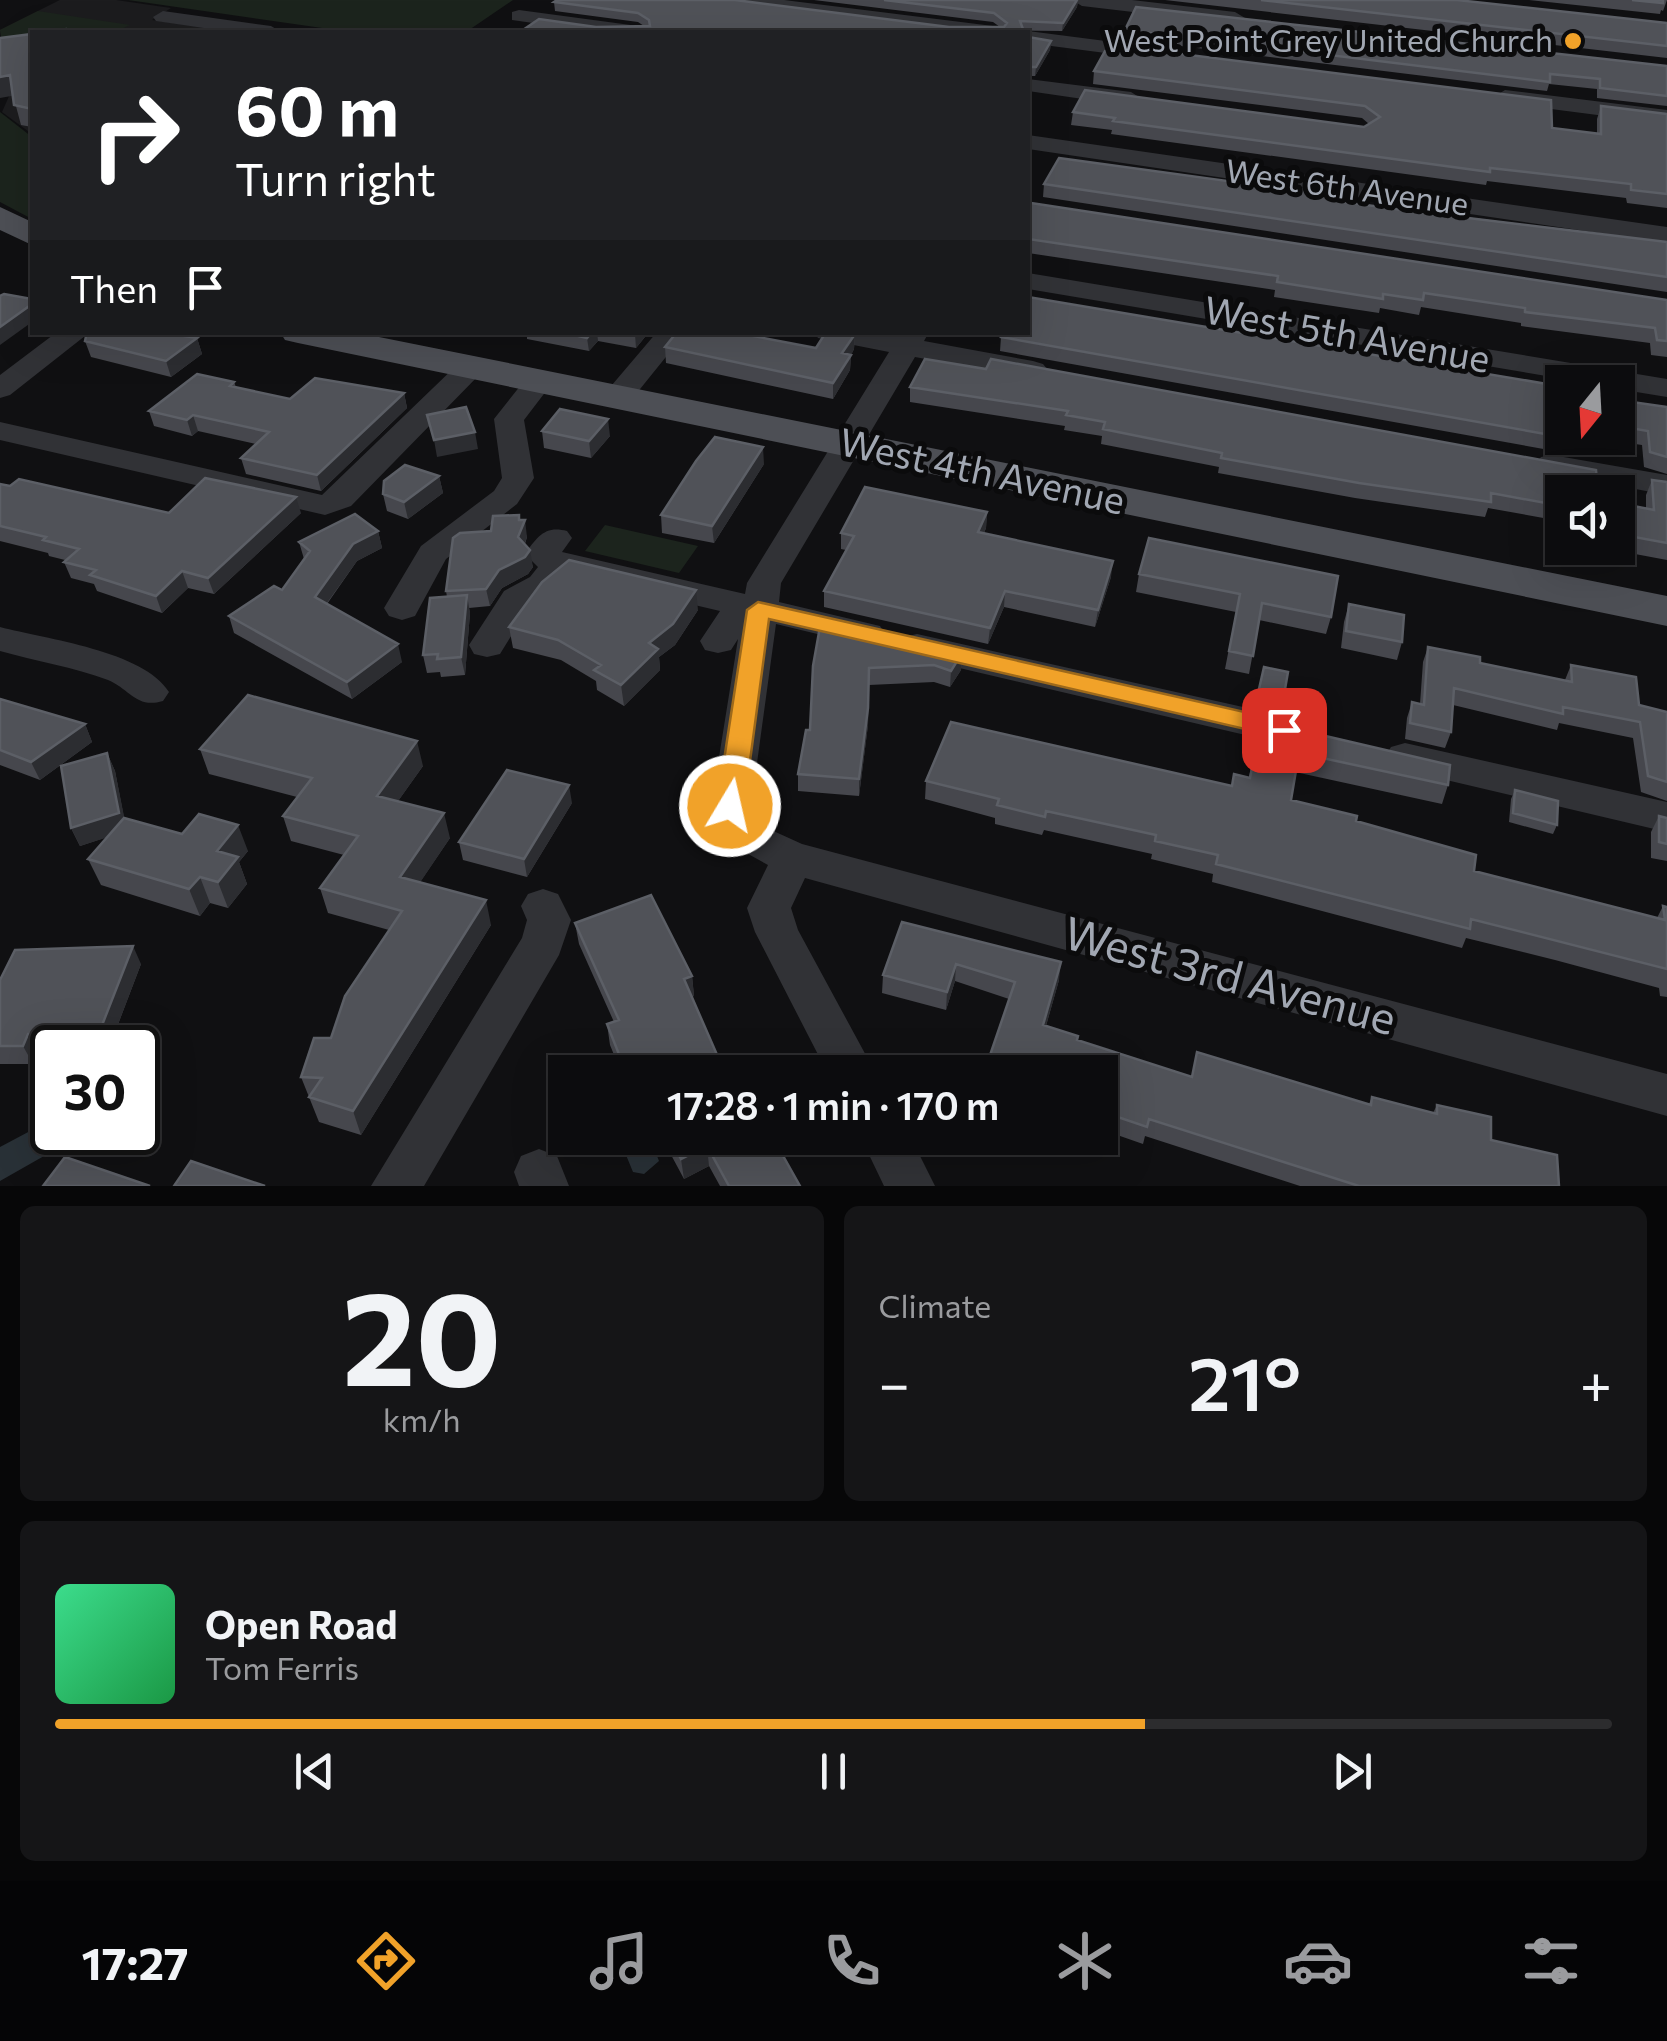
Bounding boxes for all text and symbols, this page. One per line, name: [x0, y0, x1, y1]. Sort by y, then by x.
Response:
place label: West Point Grey United Church: [1104, 19, 1553, 59]
marker: West Point Grey United Church: [1562, 30, 1584, 52]
text: 60 m: [235, 65, 399, 150]
icon: right: [70, 70, 200, 200]
street label: West 6th Avenue: [1223, 149, 1471, 223]
text: Turn right: [235, 150, 436, 205]
icon: arrive: [178, 260, 233, 315]
text: Then: [70, 264, 158, 311]
street label: West 5th Avenue: [1201, 284, 1494, 381]
north arrow: [1545, 365, 1635, 455]
map controls: [1545, 365, 1635, 565]
street label: West 4th Avenue: [836, 416, 1129, 523]
button: sound: [1545, 475, 1635, 565]
pin: [1242, 688, 1327, 773]
icon: arrive: [1257, 703, 1312, 758]
position arrow: [678, 754, 782, 858]
street label: West 3rd Avenue: [1059, 903, 1403, 1044]
speed limit sign: 30: [30, 1025, 160, 1155]
text: 17:28 · 1 min · 170 m: [667, 1081, 999, 1128]
text: 20: [342, 1254, 502, 1413]
text: Climate: [879, 1285, 991, 1325]
text: 21°: [1188, 1335, 1301, 1426]
text: −: [879, 1348, 910, 1415]
text: +: [1580, 1348, 1612, 1415]
text: km/h: [383, 1399, 461, 1439]
text: Open Road: [205, 1600, 398, 1647]
text: Tom Ferris: [205, 1647, 359, 1687]
icon: previous: [287, 1744, 342, 1799]
icon: pause: [806, 1744, 861, 1799]
icon: next: [1325, 1744, 1380, 1799]
icon: directions: [351, 1926, 421, 1996]
icon: music: [584, 1926, 654, 1996]
icon: phone: [817, 1926, 887, 1996]
icon: climate: [1050, 1926, 1120, 1996]
icon: car: [1283, 1926, 1353, 1996]
icon: filters: [1516, 1926, 1586, 1996]
text: 17:27: [81, 1934, 188, 1989]

